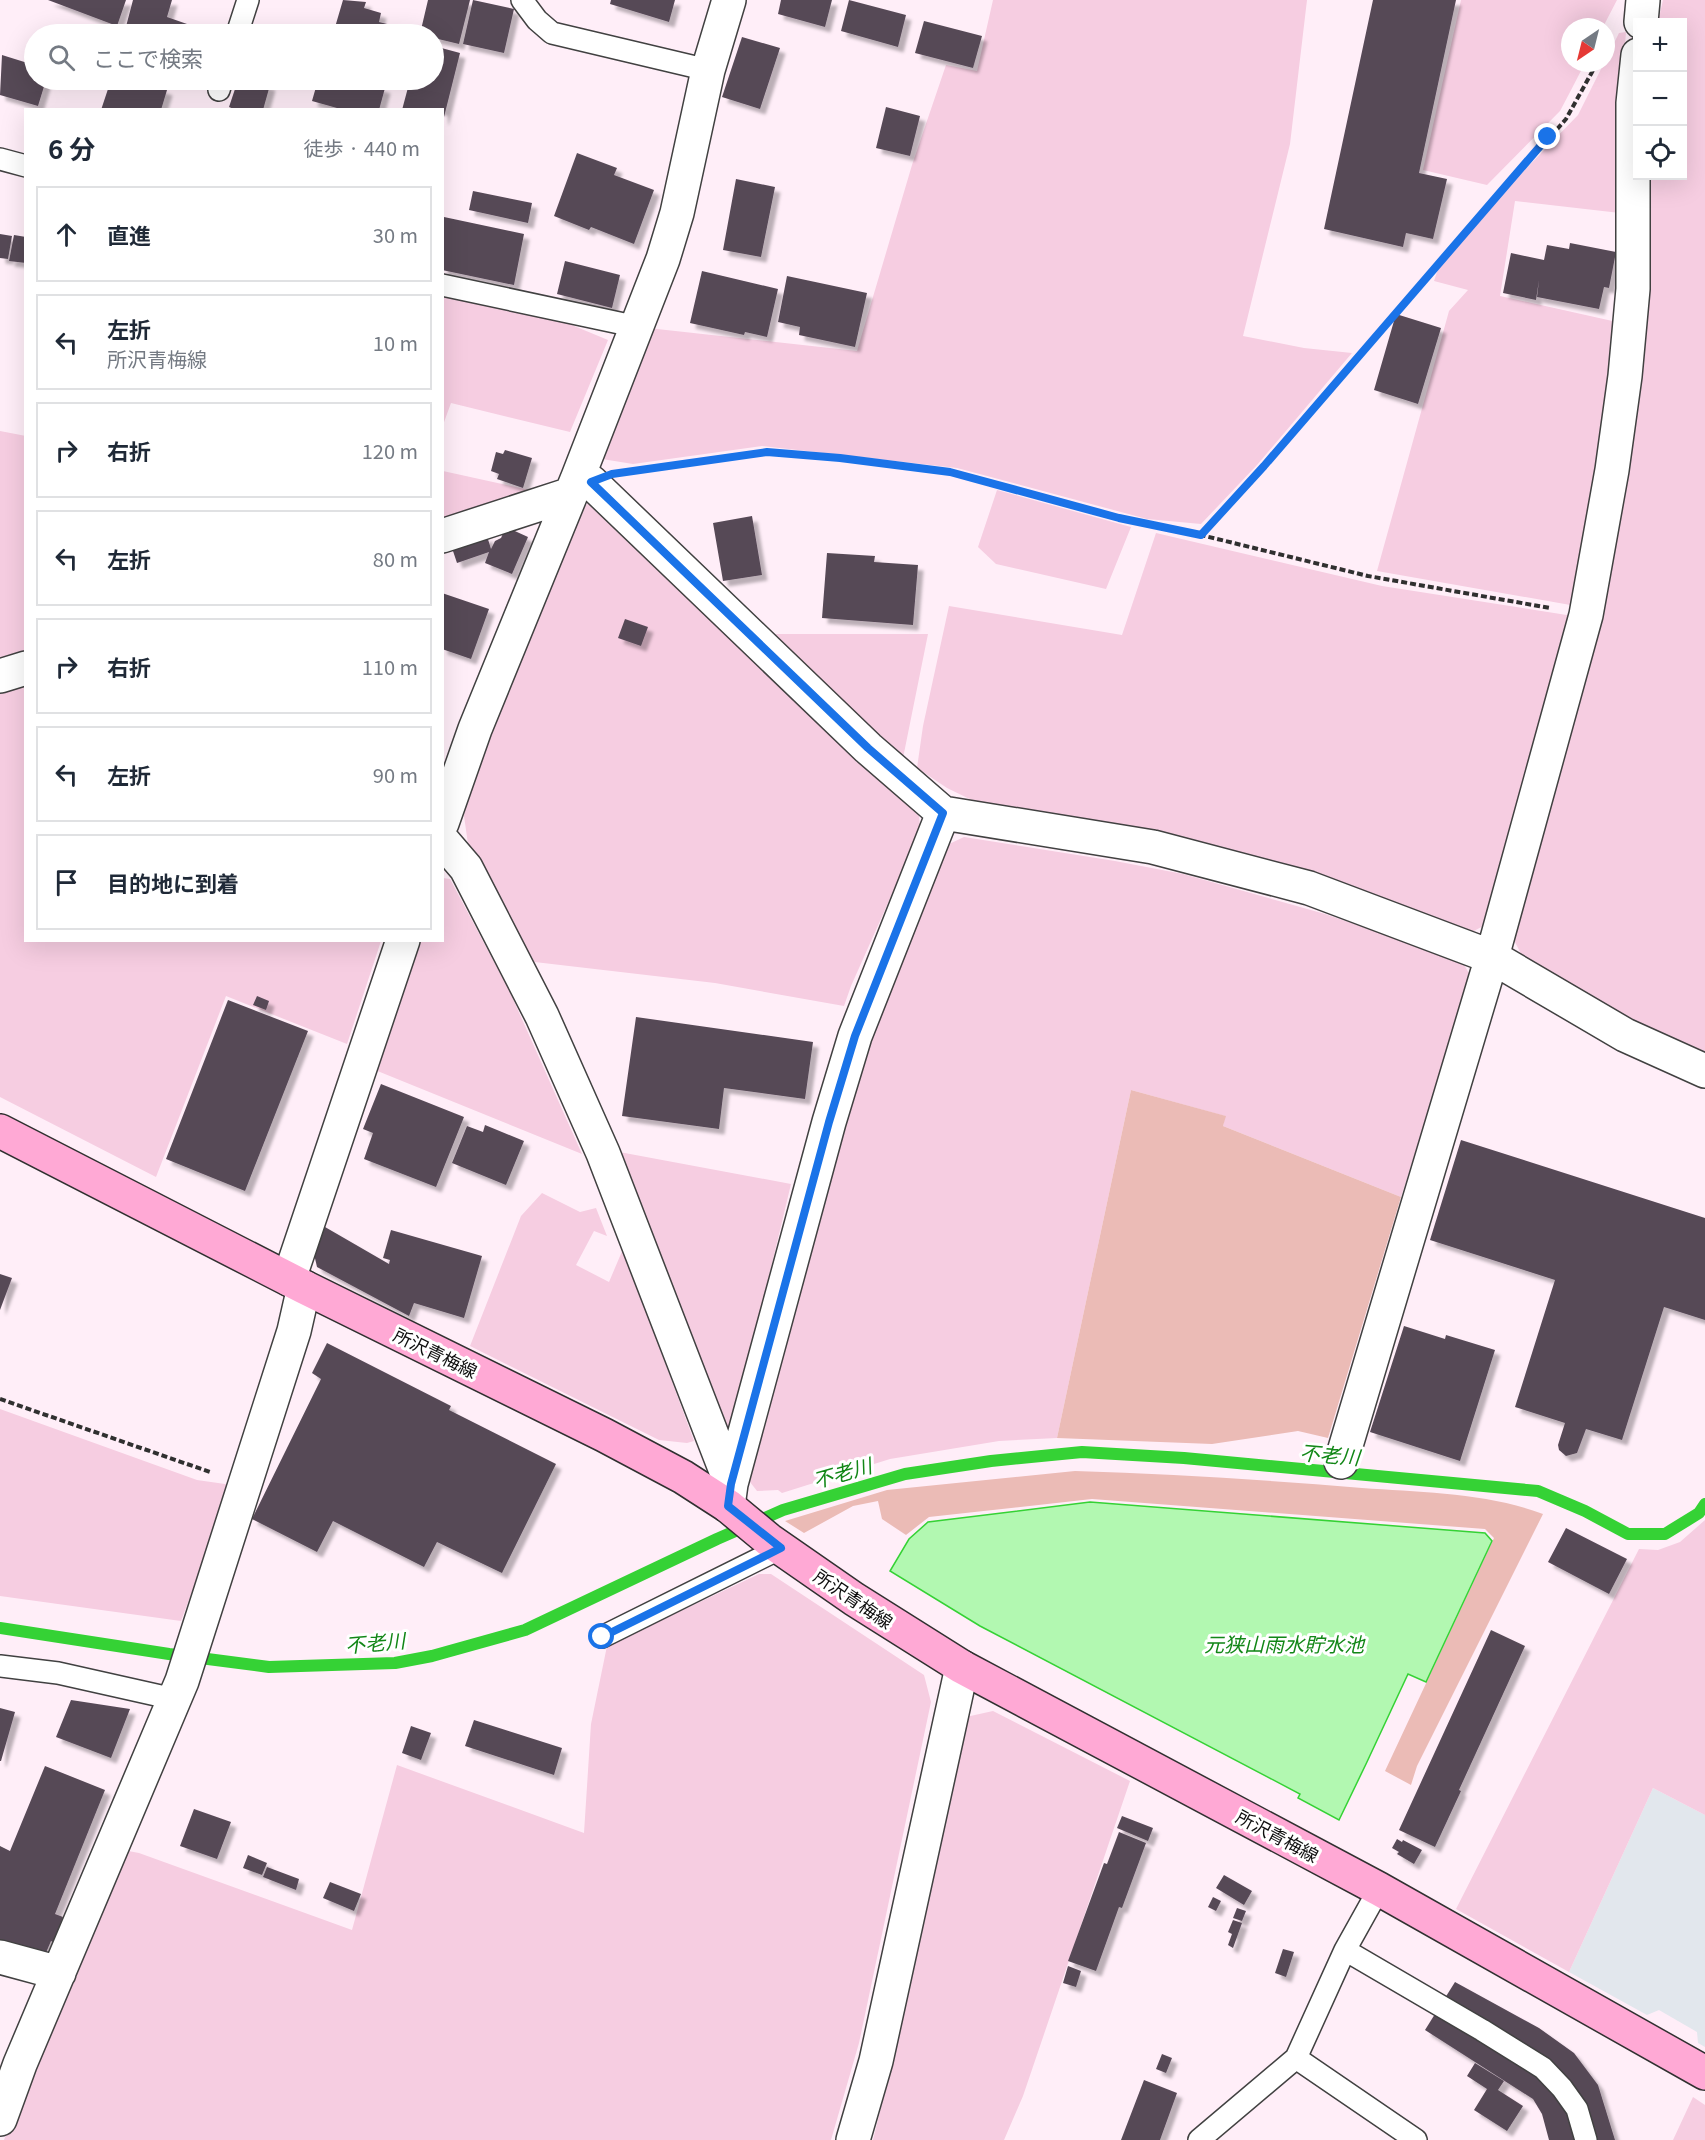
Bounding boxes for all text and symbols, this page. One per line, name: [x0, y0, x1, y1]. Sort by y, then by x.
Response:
north arrow: [1561, 18, 1615, 72]
map controls: [1633, 18, 1687, 180]
button: +: [1633, 18, 1687, 72]
search box: [24, 24, 444, 90]
icon: search: [45, 41, 78, 74]
text: ここで検索: [93, 41, 203, 73]
button: −: [1633, 72, 1687, 126]
route end: [1534, 123, 1560, 149]
button: locate: [1633, 126, 1687, 180]
text: 6 分: [48, 129, 95, 166]
text: 徒歩 · 440 m: [304, 133, 420, 162]
icon: ahead: [50, 218, 83, 251]
text: 直進: [107, 218, 151, 250]
text: 30 m: [373, 220, 418, 249]
text: 左折: [107, 312, 151, 344]
icon: left: [50, 326, 83, 359]
text: 10 m: [373, 328, 418, 357]
text: 所沢青梅線: [107, 344, 207, 373]
icon: right: [50, 434, 83, 467]
text: 右折: [107, 434, 151, 466]
text: 120 m: [362, 436, 418, 465]
icon: left: [50, 542, 83, 575]
text: 左折: [107, 542, 151, 574]
text: 80 m: [373, 544, 418, 573]
icon: right: [50, 650, 83, 683]
text: 右折: [107, 650, 151, 682]
text: 110 m: [362, 652, 418, 681]
icon: left: [50, 758, 83, 791]
text: 左折: [107, 758, 151, 790]
text: 90 m: [373, 760, 418, 789]
icon: arrive: [50, 866, 83, 899]
text: 目的地に到着: [107, 866, 239, 898]
street label: 所沢青梅線: [390, 1321, 482, 1383]
water label: 不老川: [1299, 1437, 1363, 1471]
water label: 不老川: [809, 1449, 877, 1494]
street label: 所沢青梅線: [809, 1562, 899, 1634]
route start: [588, 1623, 614, 1649]
water label: 不老川: [344, 1625, 408, 1659]
water label: 元狭山雨水貯水池: [1204, 1629, 1366, 1658]
street label: 所沢青梅線: [1232, 1802, 1324, 1868]

